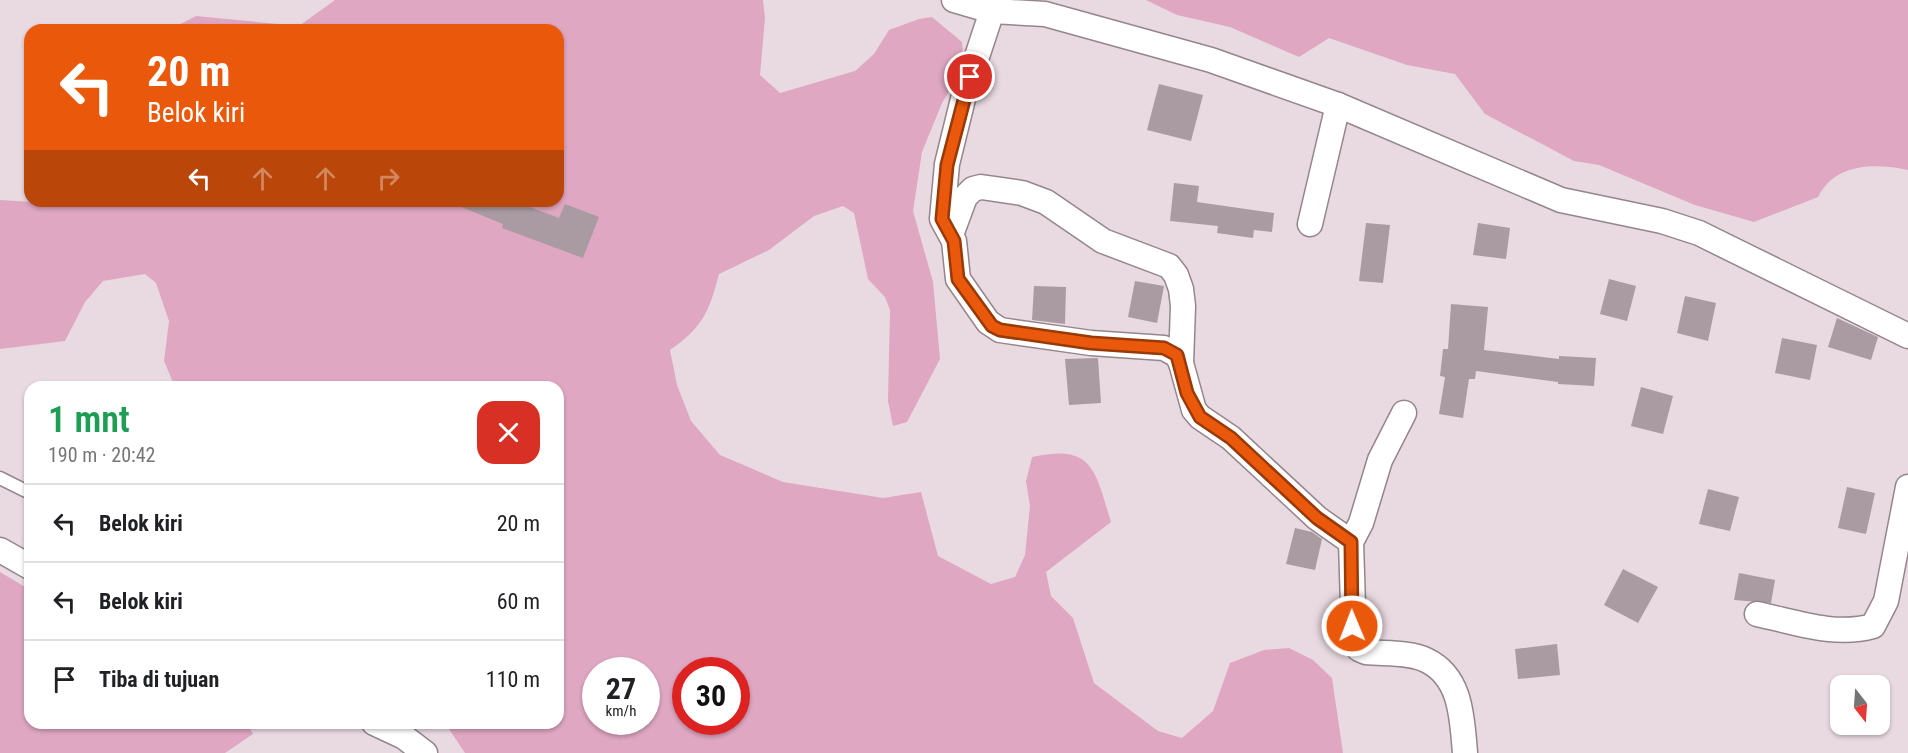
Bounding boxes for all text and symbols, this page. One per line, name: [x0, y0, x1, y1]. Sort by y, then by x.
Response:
text: 20 m: [147, 47, 230, 96]
icon: left: [48, 48, 126, 126]
pin: [944, 51, 995, 102]
icon: arrive: [953, 60, 986, 93]
text: Belok kiri: [147, 97, 245, 129]
icon: left: [183, 162, 216, 195]
icon: ahead: [246, 162, 279, 195]
icon: ahead: [309, 162, 342, 195]
icon: right: [372, 162, 405, 195]
text: 1 mnt: [48, 399, 130, 441]
button: close: [477, 401, 540, 464]
text: 190 m · 20:42: [48, 443, 155, 467]
icon: left: [48, 507, 81, 540]
text: Belok kiri: [99, 511, 183, 536]
text: 20 m: [497, 511, 540, 536]
icon: left: [48, 585, 81, 618]
text: Belok kiri: [99, 589, 183, 614]
text: 60 m: [497, 589, 540, 614]
position arrow: [1320, 594, 1384, 658]
speed limit sign: 30: [672, 657, 750, 735]
icon: arrive: [48, 663, 81, 696]
text: Tiba di tujuan: [99, 667, 219, 692]
text: 110 m: [486, 667, 540, 692]
text: 27: [606, 671, 636, 706]
north arrow: [1830, 675, 1890, 735]
map controls: [1830, 675, 1890, 735]
text: km/h: [606, 702, 636, 720]

